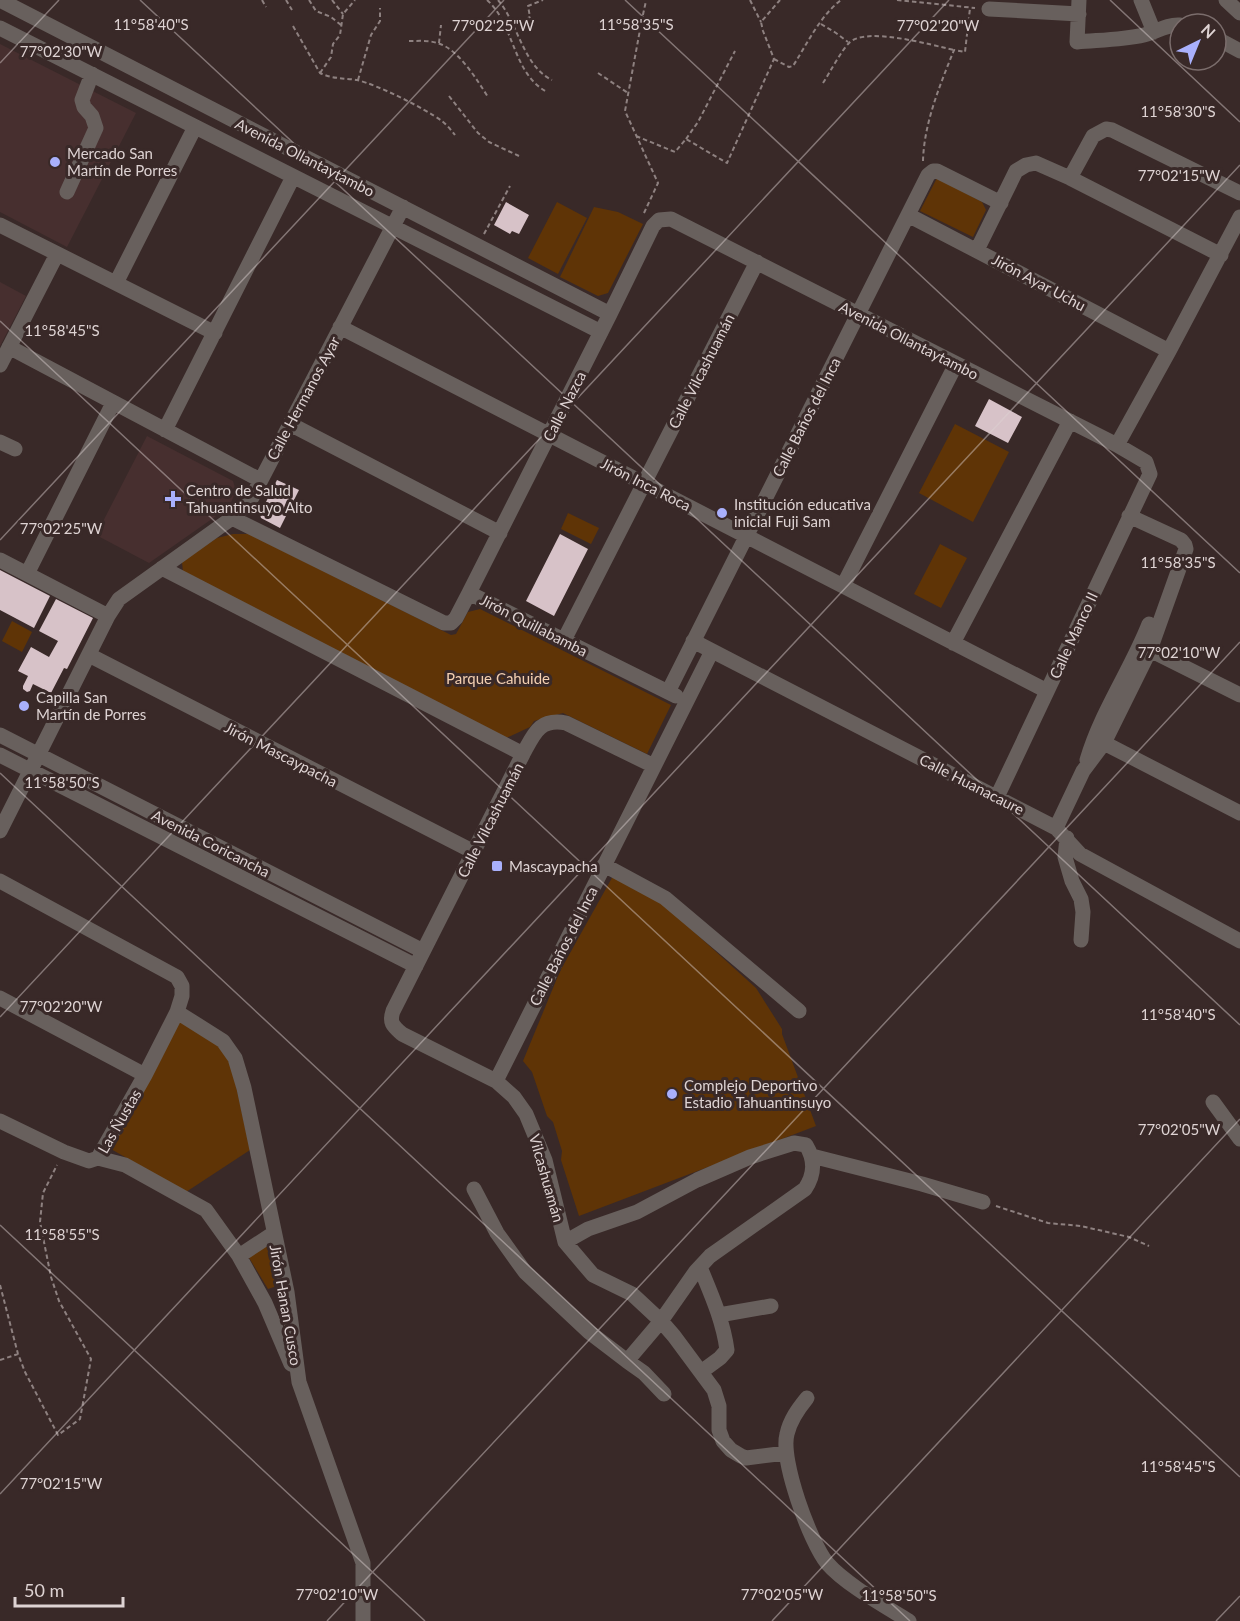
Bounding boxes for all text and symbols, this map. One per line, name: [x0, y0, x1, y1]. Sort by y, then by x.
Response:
north arrow: [1168, 12, 1228, 72]
text: 11°58'40"S: [113, 15, 189, 33]
text: 11°58'35"S: [598, 15, 674, 33]
text: 77°02'25"W: [452, 16, 535, 34]
text: 77°02'20"W: [897, 16, 980, 34]
text: N: [1198, 20, 1220, 42]
text: 77°02'30"W: [20, 42, 103, 60]
text: 11°58'30"S: [1140, 102, 1216, 120]
street label: Avenida Ollantaytambo: [232, 114, 378, 200]
place label: Mercado San Martín de Porres: [67, 144, 177, 179]
marker: Mercado San Martín de Porres: [48, 155, 62, 169]
text: 77°02'15"W: [1138, 166, 1221, 184]
street label: Jirón Ayar Uchu: [989, 250, 1089, 314]
street label: Avenida Ollantaytambo: [836, 297, 982, 383]
street label: Calle Vilcashuamán: [664, 311, 738, 431]
text: 11°58'45"S: [24, 321, 100, 339]
street label: Calle Hermanos Ayar: [263, 333, 343, 463]
street label: Calle Baños del Inca: [768, 354, 844, 480]
street label: Calle Nazca: [539, 368, 589, 444]
street label: Jirón Inca Roca: [598, 454, 694, 514]
place label: Centro de Salud Tahuantinsuyo Alto: [186, 481, 312, 516]
marker: Centro de Salud Tahuantinsuyo Alto: [164, 490, 182, 508]
place label: Institución educativa inicial Fuji Sam: [734, 495, 871, 530]
marker: Institución educativa inicial Fuji Sam: [715, 506, 729, 520]
text: 77°02'25"W: [20, 519, 103, 537]
text: 11°58'35"S: [1140, 553, 1216, 571]
street label: Calle Manco II: [1045, 589, 1101, 681]
street label: Jirón Quillabamba: [477, 590, 591, 660]
text: 77°02'10"W: [1138, 643, 1221, 661]
park label: Parque Cahuide: [446, 669, 550, 687]
place label: Capilla San Martín de Porres: [36, 688, 146, 723]
marker: Capilla San Martín de Porres: [17, 699, 31, 713]
street label: Jirón Mascaypacha: [222, 718, 340, 790]
street label: Calle Huanacaure: [917, 750, 1028, 818]
street label: Calle Vilcashuamán: [453, 760, 527, 880]
text: 11°58'50"S: [24, 773, 100, 791]
street label: Avenida Coricancha: [149, 805, 273, 881]
place label: Mascaypacha: [509, 857, 598, 875]
marker: Mascaypacha: [490, 859, 504, 873]
street label: Calle Baños del Inca: [525, 883, 601, 1009]
text: 77°02'20"W: [20, 997, 103, 1015]
text: 11°58'40"S: [1140, 1005, 1216, 1023]
place label: Complejo Deportivo Estadio Tahuantinsuyo: [684, 1076, 831, 1111]
street label: Las Ñustas: [93, 1086, 145, 1156]
marker: Complejo Deportivo Estadio Tahuantinsuyo: [665, 1087, 679, 1101]
text: 77°02'05"W: [1138, 1120, 1221, 1138]
street label: Vilcashuamán: [526, 1132, 568, 1224]
text: 11°58'55"S: [24, 1225, 100, 1243]
street label: Jirón Hanan Cusco: [266, 1243, 306, 1367]
text: 11°58'45"S: [1140, 1457, 1216, 1475]
text: 77°02'15"W: [20, 1474, 103, 1492]
scale bar: [15, 1570, 123, 1608]
text: 50 m: [24, 1579, 64, 1601]
text: 77°02'10"W: [296, 1585, 379, 1603]
text: 77°02'05"W: [741, 1585, 824, 1603]
text: 11°58'50"S: [861, 1586, 937, 1604]

